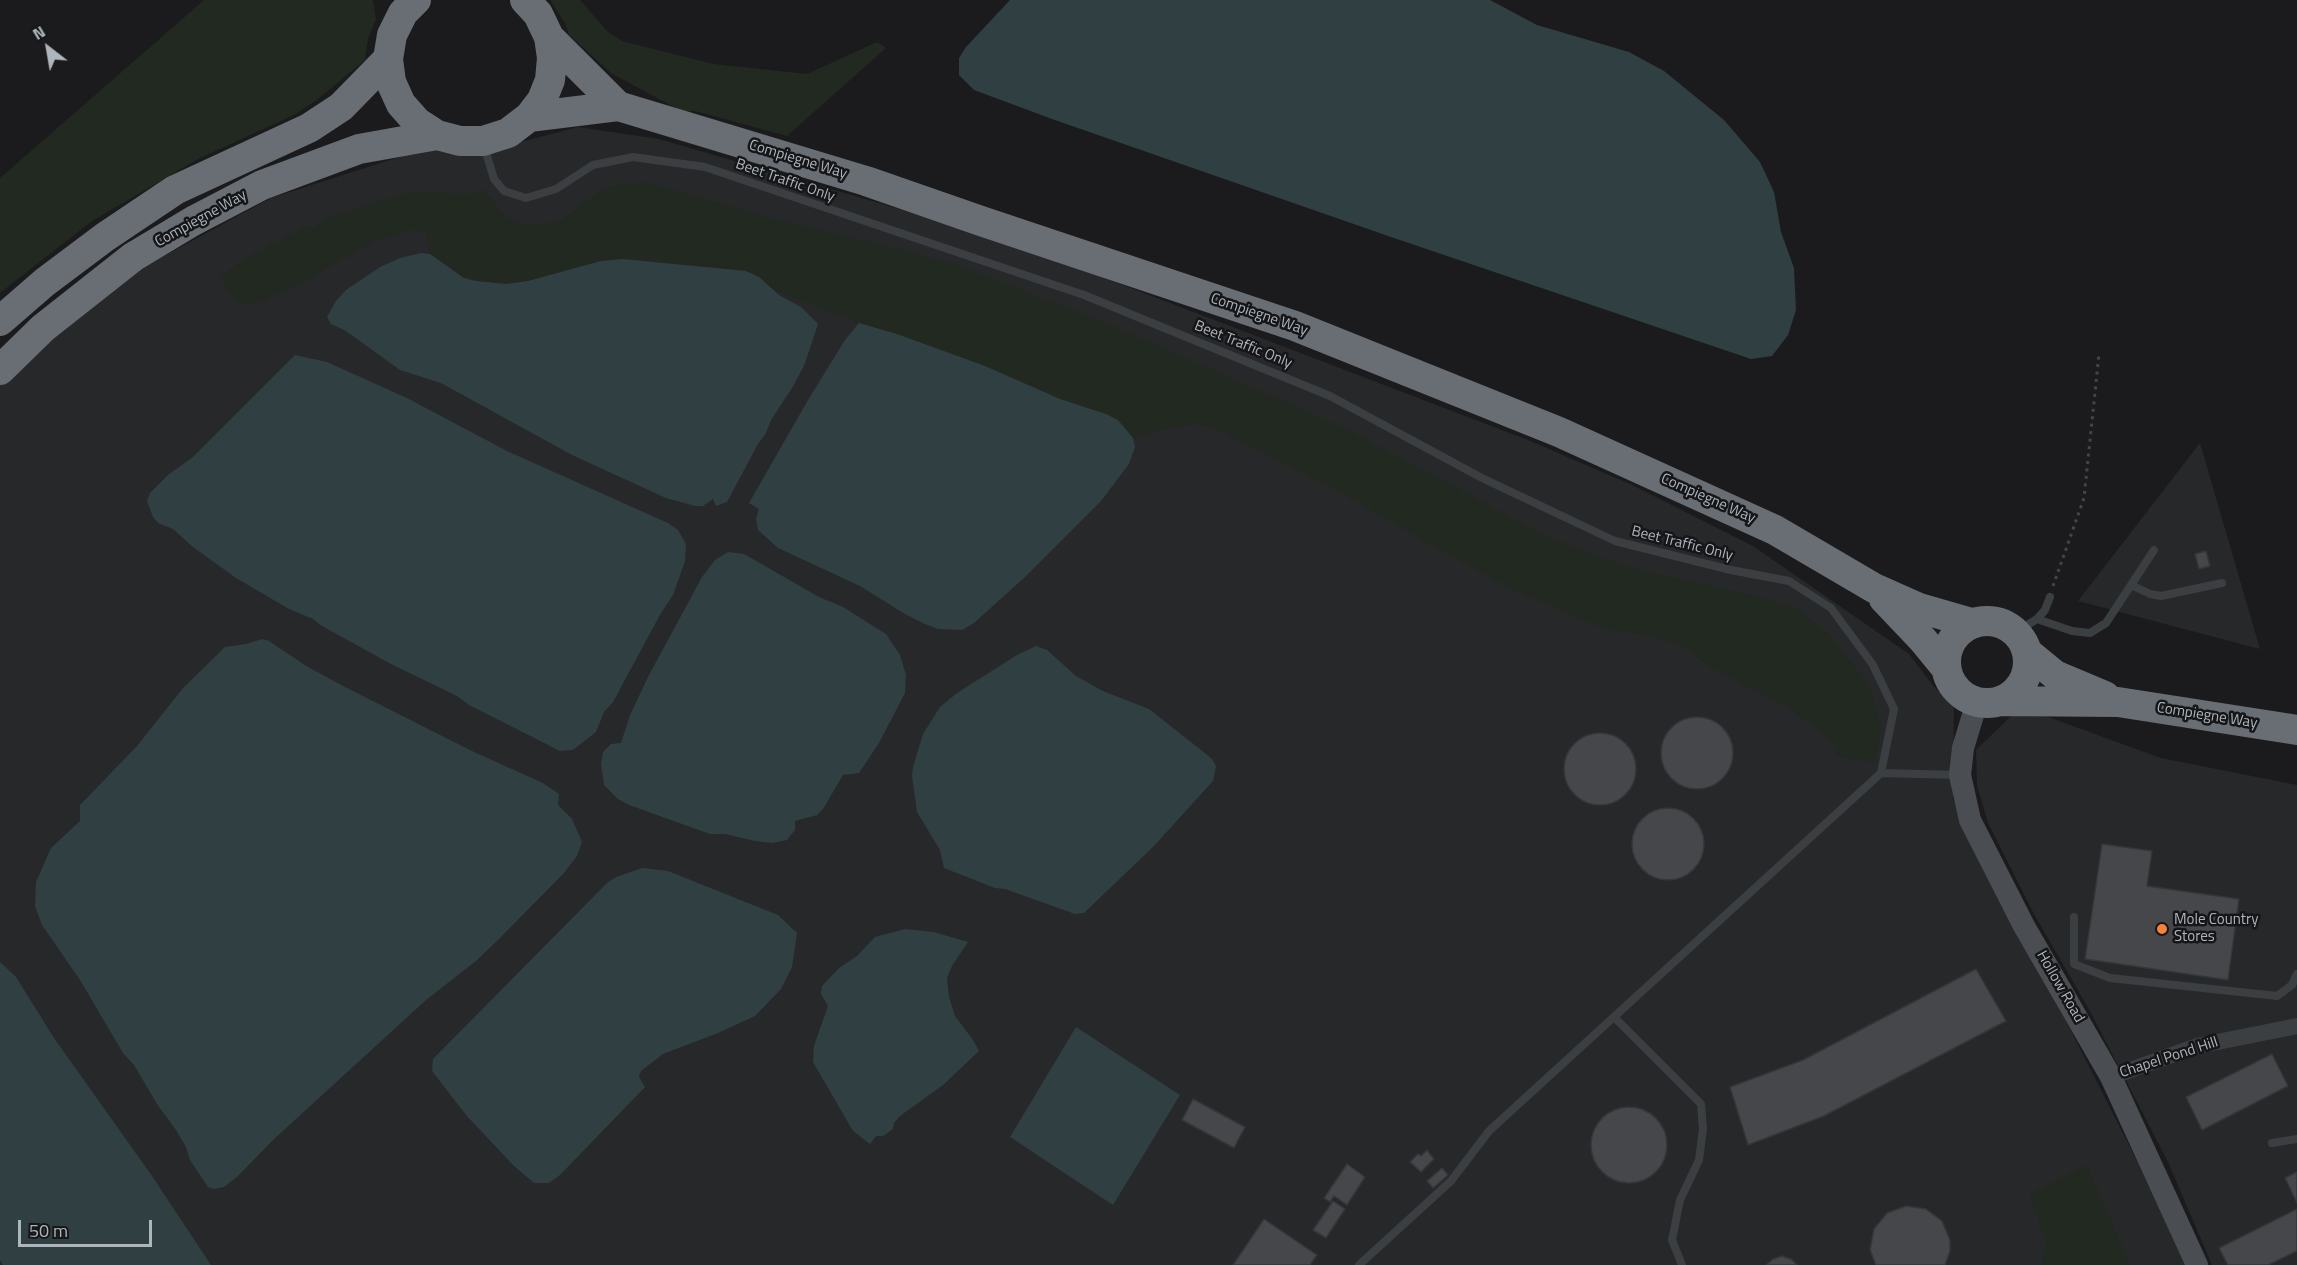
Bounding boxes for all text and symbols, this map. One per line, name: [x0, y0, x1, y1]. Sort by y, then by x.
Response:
north arrow: [18, 18, 78, 78]
text: N: [28, 19, 50, 46]
street label: Compiegne Way: [747, 137, 849, 183]
street label: Beet Traffic Only: [733, 156, 837, 206]
street label: Compiegne Way: [152, 186, 250, 252]
street label: Compiegne Way: [1208, 290, 1310, 340]
street label: Beet Traffic Only: [1191, 317, 1295, 373]
street label: Compiegne Way: [1658, 470, 1758, 528]
street label: Beet Traffic Only: [1629, 523, 1735, 565]
street label: Compiegne Way: [2155, 699, 2259, 733]
place label: Mole Country Stores: [2174, 911, 2258, 946]
marker: Mole Country Stores: [2155, 922, 2169, 936]
street label: Hollow Road: [2032, 948, 2088, 1026]
street label: Chapel Pond Hill: [2118, 1034, 2220, 1082]
scale bar: [21, 1208, 154, 1246]
text: 50 m: [29, 1217, 68, 1244]

